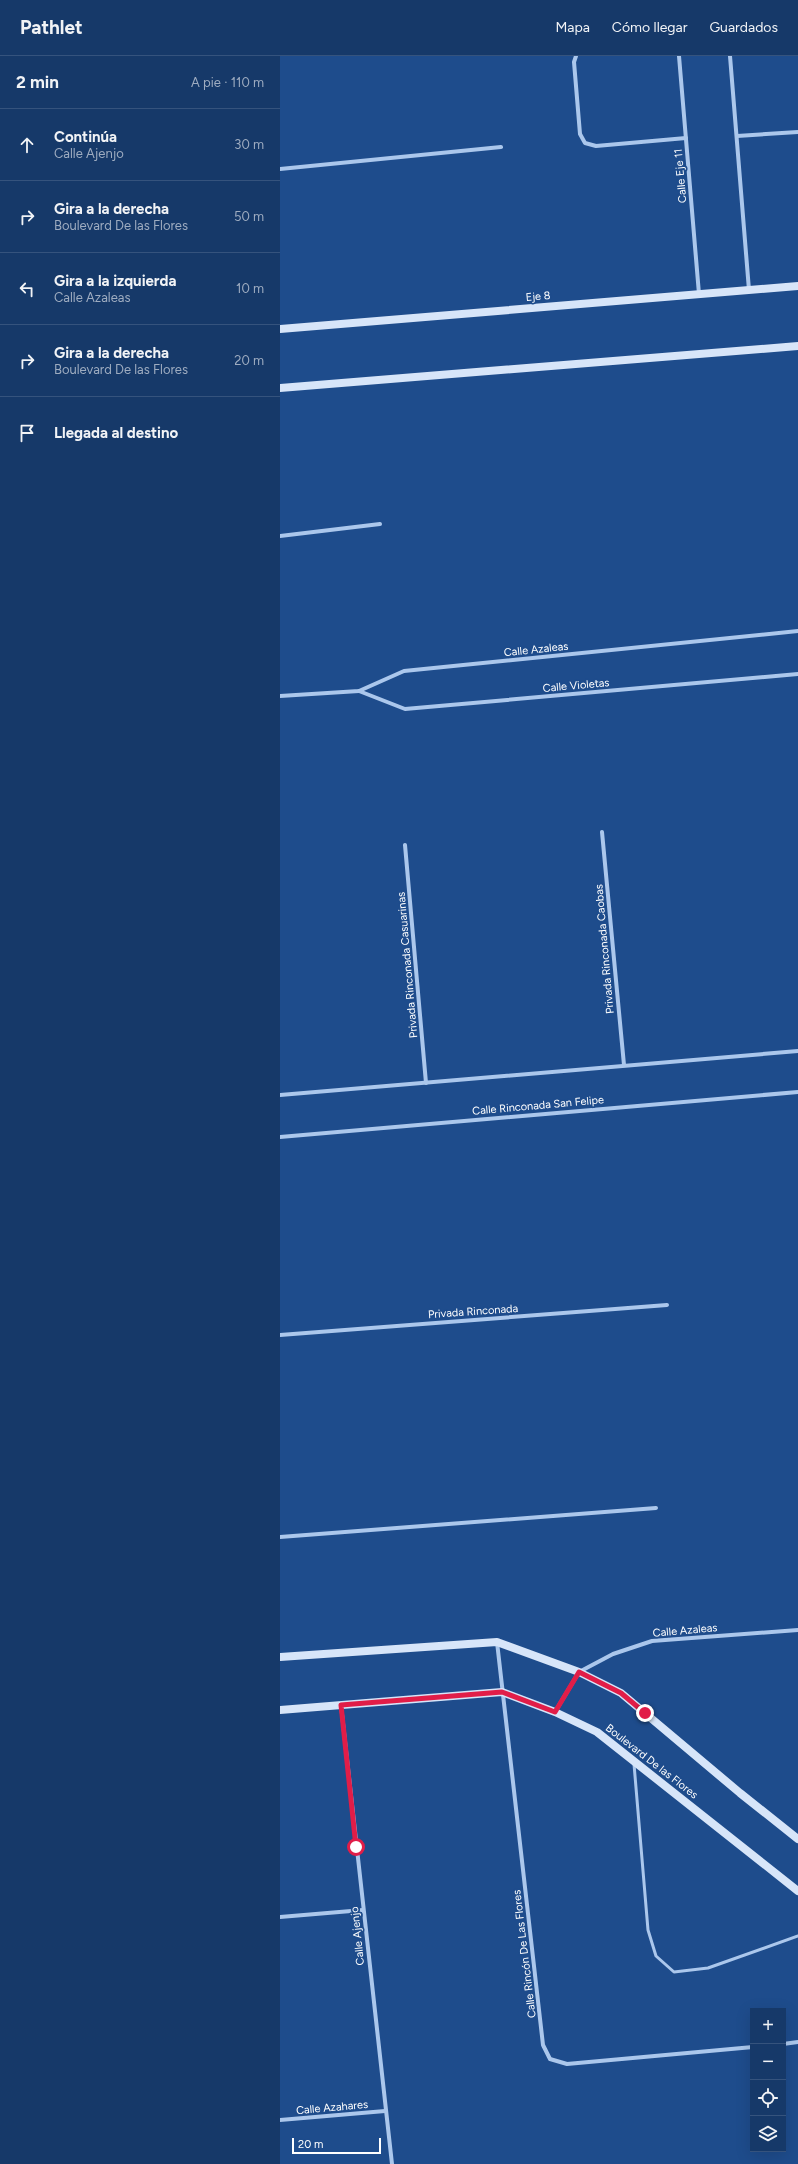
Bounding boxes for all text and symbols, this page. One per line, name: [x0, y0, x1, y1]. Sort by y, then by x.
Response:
text: Pathlet: [20, 16, 83, 39]
text: Mapa: [555, 19, 590, 36]
text: Cómo llegar: [612, 19, 687, 36]
text: Guardados: [709, 19, 778, 36]
text: 2 min: [16, 72, 59, 92]
text: A pie · 110 m: [191, 75, 264, 90]
text: Continúa: [54, 128, 117, 146]
icon: ahead: [16, 134, 38, 156]
text: 30 m: [234, 137, 264, 152]
text: Calle Ajenjo: [54, 146, 124, 161]
street label: Calle Eje 11: [672, 148, 689, 204]
text: Gira a la derecha: [54, 200, 169, 218]
icon: right: [16, 206, 38, 228]
text: 50 m: [234, 209, 264, 224]
text: Boulevard De las Flores: [54, 218, 188, 233]
text: Gira a la izquierda: [54, 272, 176, 290]
icon: left: [16, 278, 38, 300]
text: 10 m: [236, 281, 264, 296]
street label: Eje 8: [525, 289, 551, 304]
text: Calle Azaleas: [54, 290, 131, 305]
text: Gira a la derecha: [54, 344, 169, 362]
icon: right: [16, 350, 38, 372]
text: 20 m: [234, 353, 264, 368]
text: Boulevard De las Flores: [54, 362, 188, 377]
icon: arrive: [16, 422, 38, 444]
text: Llegada al destino: [54, 424, 178, 442]
street label: Calle Azaleas: [503, 640, 569, 659]
street label: Calle Violetas: [542, 676, 610, 695]
street label: Privada Rinconada Caobas: [592, 884, 617, 1014]
street label: Privada Rinconada Casuarinas: [395, 891, 420, 1039]
street label: Calle Rinconada San Felipe: [472, 1093, 604, 1118]
street label: Privada Rinconada: [428, 1302, 519, 1321]
street label: Calle Azaleas: [652, 1621, 718, 1640]
route end: [636, 1704, 654, 1722]
street label: Boulevard De las Flores: [603, 1721, 700, 1801]
route start: [347, 1838, 365, 1856]
street label: Calle Rincón De Las Flores: [510, 1889, 539, 2019]
street label: Calle Ajenjo: [348, 1906, 367, 1966]
map controls: [750, 2008, 786, 2152]
button: +: [750, 2008, 786, 2044]
button: −: [750, 2044, 786, 2080]
button: locate: [750, 2080, 786, 2116]
street label: Calle Azahares: [296, 2098, 369, 2117]
button: layers: [750, 2116, 786, 2152]
scale bar: [292, 2136, 381, 2155]
text: 20 m: [298, 2138, 323, 2151]

